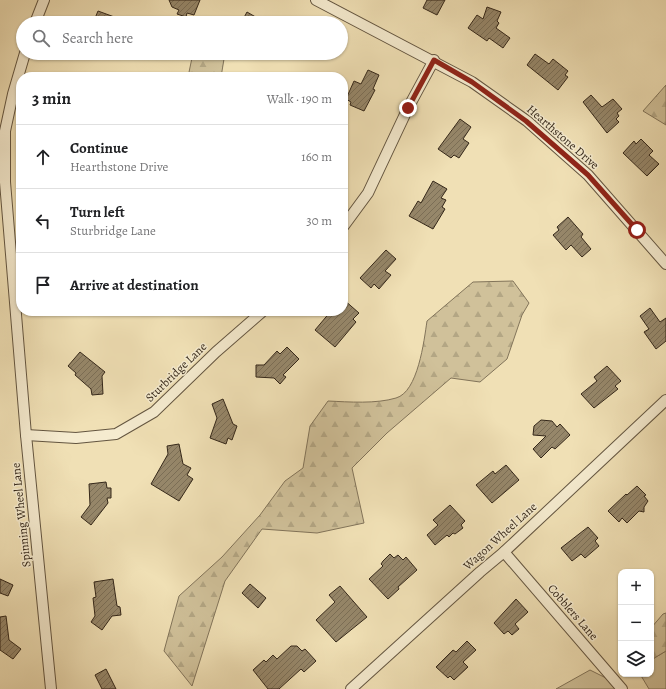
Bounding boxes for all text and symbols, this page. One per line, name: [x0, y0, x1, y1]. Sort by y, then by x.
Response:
search box: [16, 16, 348, 60]
icon: search: [30, 27, 52, 49]
text: Search here: [62, 28, 133, 48]
text: 3 min: [32, 87, 71, 110]
text: Walk · 190 m: [267, 90, 332, 107]
route end: [399, 99, 417, 117]
street label: Hearthstone Drive: [523, 101, 603, 173]
text: Continue: [70, 138, 128, 158]
icon: ahead: [32, 146, 54, 168]
text: 160 m: [301, 148, 332, 165]
text: Hearthstone Drive: [70, 158, 168, 175]
text: Turn left: [70, 202, 125, 222]
icon: left: [32, 210, 54, 232]
text: 30 m: [306, 212, 332, 229]
route start: [628, 221, 646, 239]
text: Sturbridge Lane: [70, 222, 156, 239]
icon: arrive: [32, 274, 54, 296]
text: Arrive at destination: [70, 275, 199, 295]
street label: Sturbridge Lane: [142, 339, 210, 405]
street label: Spinning Wheel Lane: [8, 462, 34, 568]
street label: Wagon Wheel Lane: [459, 499, 540, 574]
map controls: [618, 569, 654, 677]
button: +: [618, 569, 654, 605]
street label: Cobblers Lane: [544, 581, 602, 643]
button: −: [618, 605, 654, 641]
button: layers: [618, 641, 654, 677]

